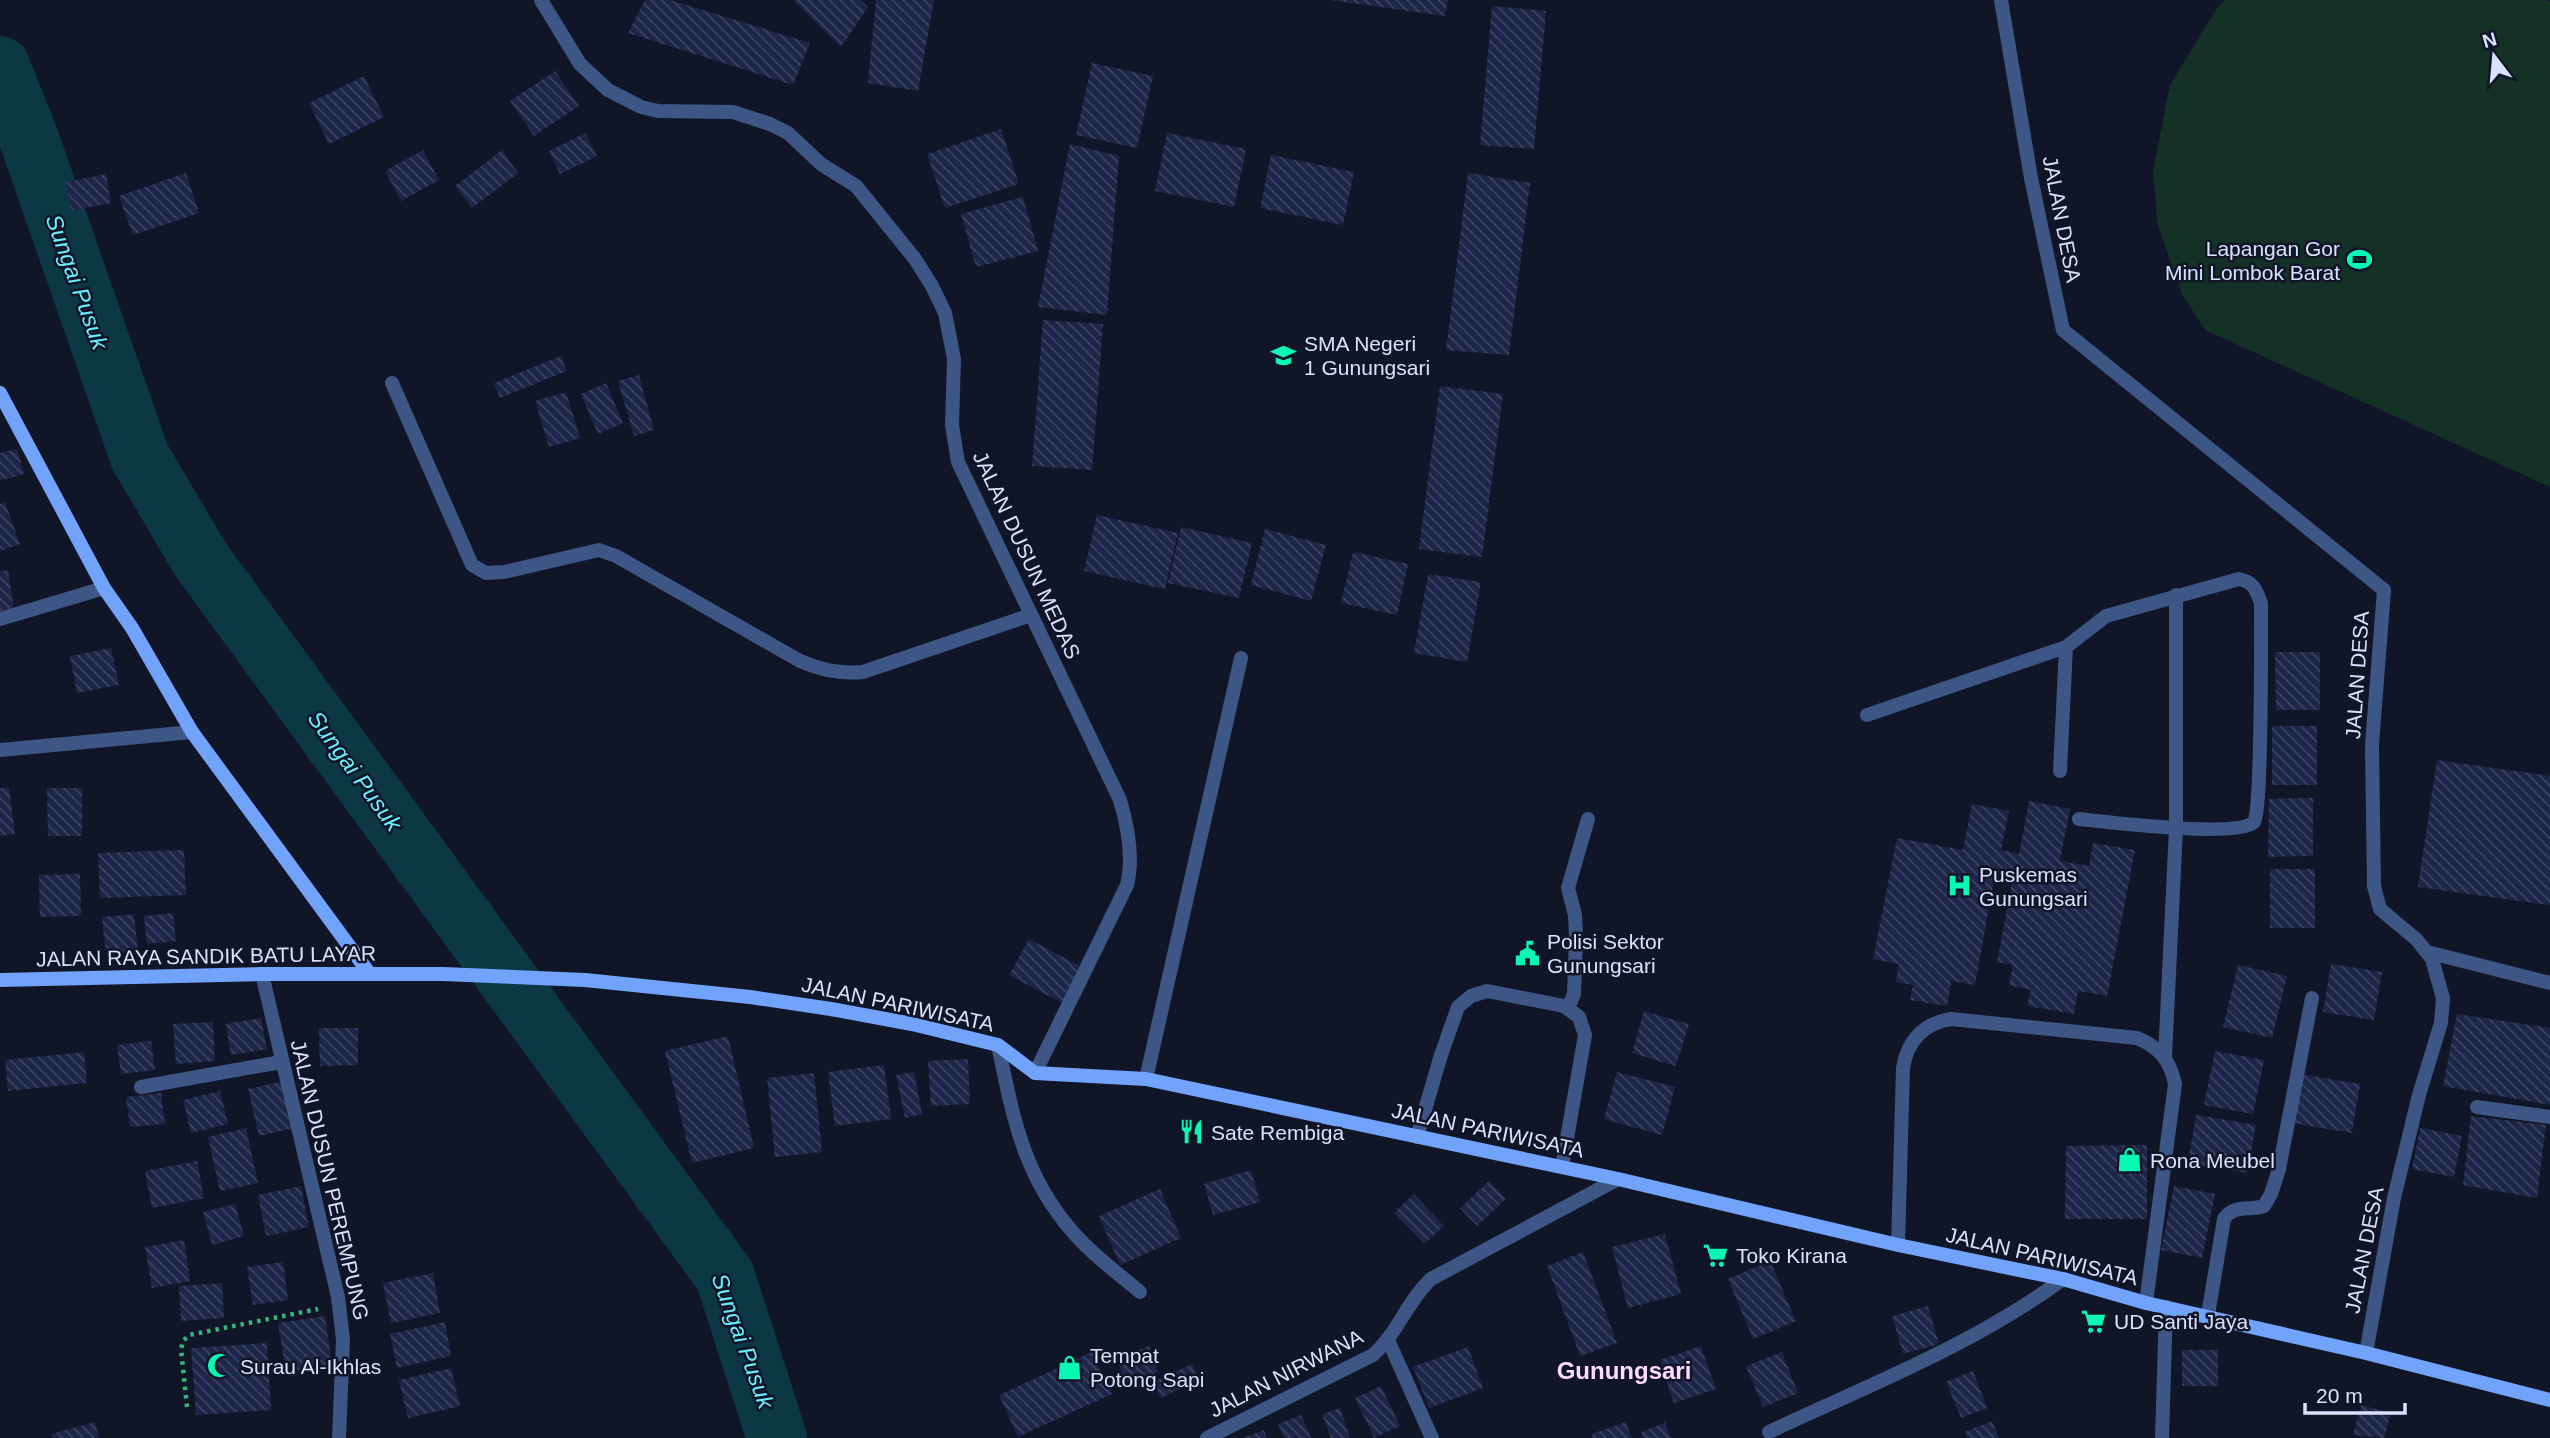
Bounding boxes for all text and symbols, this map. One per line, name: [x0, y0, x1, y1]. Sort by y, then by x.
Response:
north arrow: [2459, 21, 2529, 91]
text: N: [2480, 28, 2499, 52]
street label: JALAN DESA: [2038, 154, 2086, 284]
water label: Sungai Pusuk: [41, 211, 114, 355]
place label: Lapangan Gor Mini Lombok Barat: [2165, 237, 2340, 284]
sports icon: Lapangan Gor Mini Lombok Barat: [2346, 246, 2374, 274]
place label: SMA Negeri 1 Gunungsari: [1304, 332, 1430, 379]
school or university icon: SMA Negeri 1 Gunungsari: [1270, 341, 1298, 369]
street label: JALAN DUSUN MEDAS: [969, 448, 1085, 662]
street label: JALAN DESA: [2341, 610, 2373, 740]
water label: Sungai Pusuk: [303, 706, 408, 837]
place label: Puskemas Gunungsari: [1979, 863, 2088, 910]
hospital icon: Puskemas Gunungsari: [1945, 872, 1973, 900]
place label: Polisi Sektor Gunungsari: [1547, 930, 1664, 977]
public building icon: Polisi Sektor Gunungsari: [1513, 939, 1541, 967]
street label: JALAN RAYA SANDIK BATU LAYAR: [36, 942, 376, 970]
street label: JALAN PARIWISATA: [800, 972, 996, 1036]
street label: JALAN DUSUN PEREMPUNG: [287, 1038, 373, 1322]
street label: JALAN PARIWISATA: [1390, 1098, 1586, 1162]
restaurant icon: Sate Rembiga: [1177, 1118, 1205, 1146]
place label: Sate Rembiga: [1211, 1121, 1344, 1144]
shop icon: Rona Meubel: [2116, 1146, 2144, 1174]
place label: Rona Meubel: [2150, 1149, 2275, 1172]
street label: JALAN DESA: [2340, 1185, 2388, 1315]
street label: JALAN PARIWISATA: [1944, 1223, 2140, 1289]
supermarket icon: Toko Kirana: [1702, 1241, 1730, 1269]
place label: Toko Kirana: [1736, 1244, 1847, 1267]
water label: Sungai Pusuk: [707, 1270, 780, 1414]
supermarket icon: UD Santi Jaya: [2080, 1307, 2108, 1335]
place label: UD Santi Jaya: [2114, 1310, 2249, 1333]
street label: JALAN NIRWANA: [1205, 1324, 1367, 1422]
place label: Tempat Potong Sapi: [1090, 1344, 1204, 1391]
mosque icon: Surau Al-Ikhlas: [206, 1352, 234, 1380]
shop icon: Tempat Potong Sapi: [1056, 1353, 1084, 1381]
place label: Surau Al-Ikhlas: [240, 1355, 381, 1378]
district label: Gunungsari: [1557, 1357, 1691, 1384]
scale bar: [2305, 1372, 2405, 1416]
text: 20 m: [2316, 1384, 2363, 1407]

